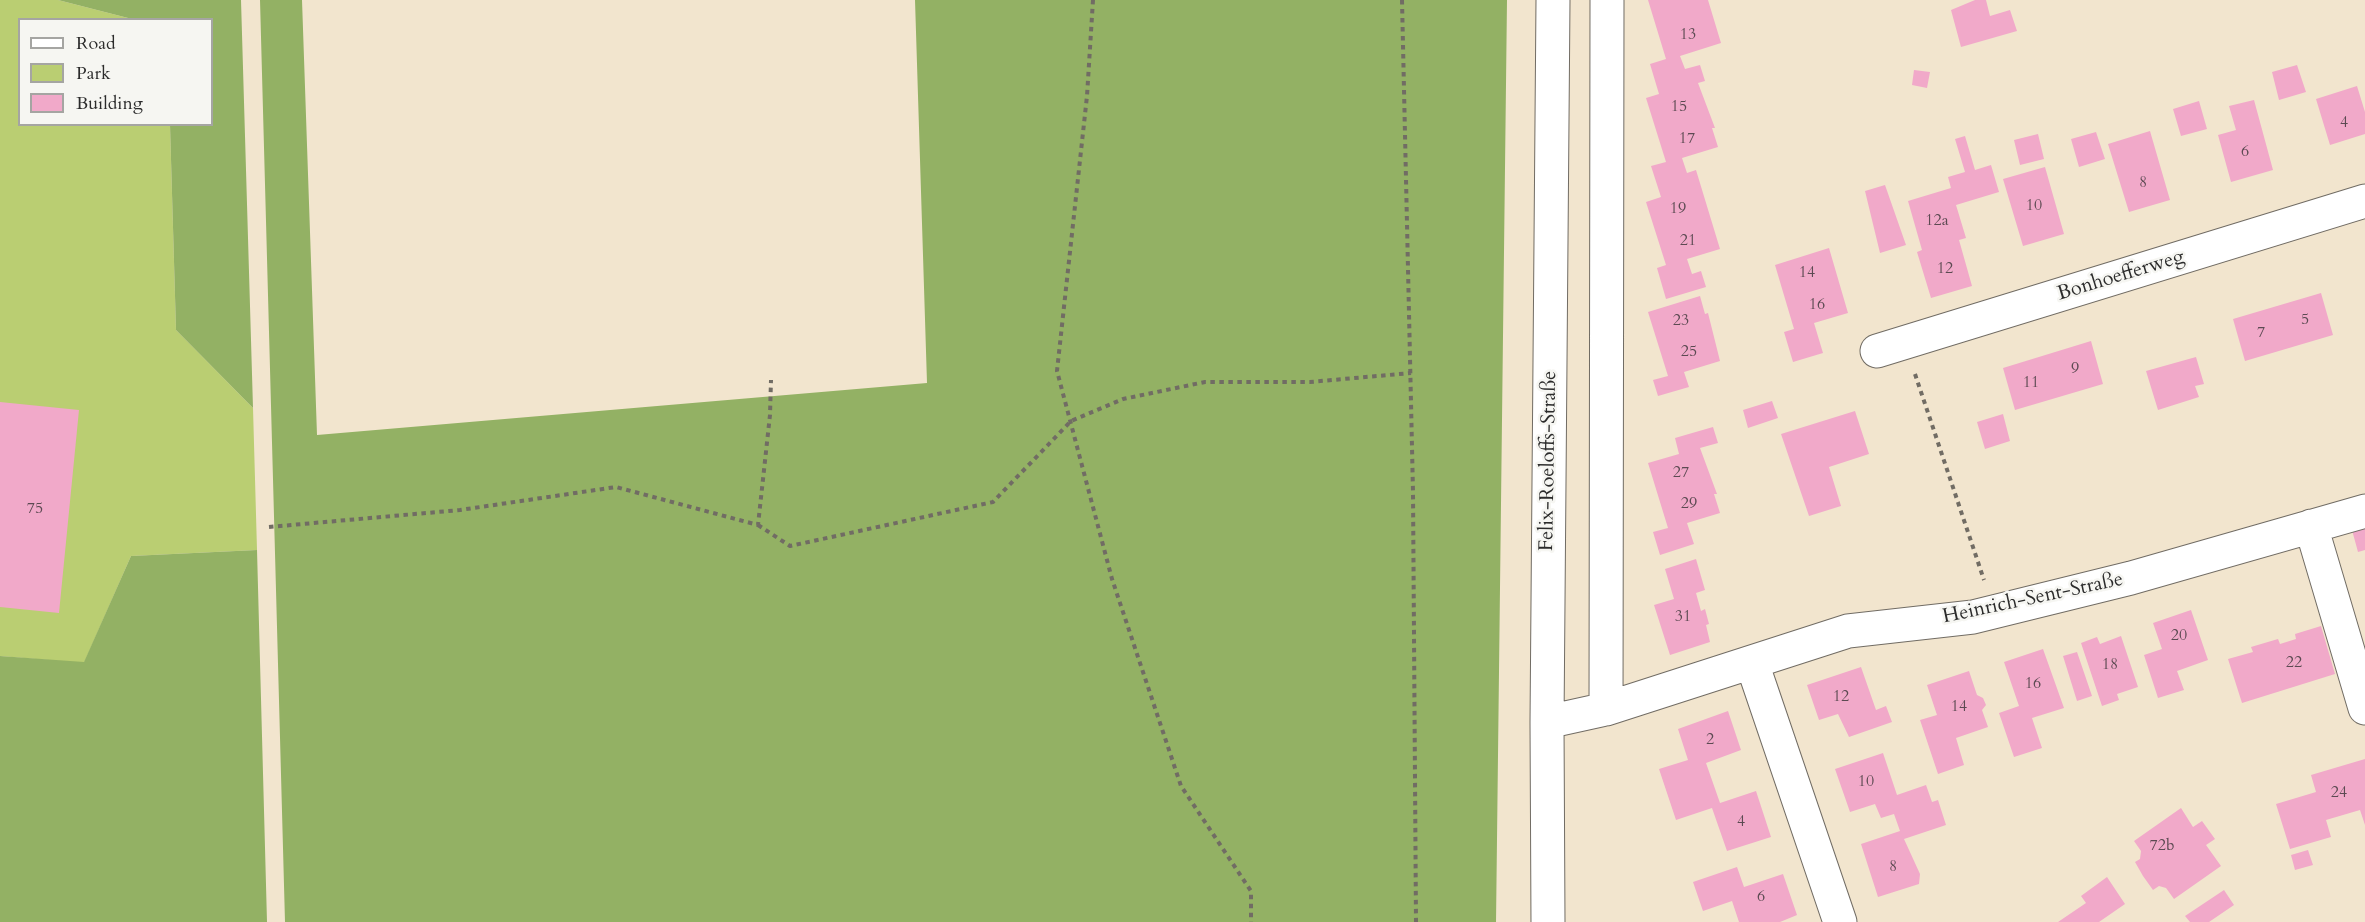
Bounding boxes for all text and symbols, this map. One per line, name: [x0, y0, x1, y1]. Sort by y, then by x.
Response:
legend: [18, 18, 213, 126]
house number: 13: [1680, 25, 1696, 45]
text: Road: [76, 31, 116, 56]
text: Park: [76, 61, 111, 86]
text: Building: [76, 91, 143, 116]
house number: 15: [1671, 97, 1687, 117]
house number: 4: [2340, 113, 2348, 133]
house number: 17: [1679, 129, 1695, 149]
house number: 6: [2241, 142, 2249, 162]
house number: 8: [2139, 173, 2147, 193]
house number: 10: [2026, 196, 2042, 216]
house number: 19: [1670, 199, 1686, 219]
house number: 12a: [1925, 211, 1949, 231]
house number: 21: [1680, 231, 1696, 251]
street label: Bonhoefferweg: [2055, 245, 2187, 307]
house number: 12: [1937, 259, 1953, 279]
house number: 14: [1799, 263, 1815, 283]
house number: 16: [1809, 295, 1825, 315]
house number: 5: [2301, 310, 2309, 330]
house number: 23: [1673, 311, 1689, 331]
house number: 7: [2257, 323, 2265, 343]
house number: 25: [1681, 342, 1697, 362]
house number: 9: [2071, 359, 2079, 379]
street label: Felix-Roeloffs-Straße: [1535, 371, 1563, 551]
house number: 11: [2023, 373, 2039, 393]
house number: 27: [1673, 463, 1689, 483]
house number: 29: [1681, 494, 1697, 514]
house number: 75: [27, 499, 43, 519]
street label: Heinrich-Sent-Straße: [1941, 568, 2125, 630]
house number: 31: [1675, 607, 1691, 627]
house number: 20: [2171, 626, 2187, 646]
house number: 22: [2286, 653, 2302, 673]
house number: 18: [2102, 655, 2118, 675]
house number: 16: [2025, 674, 2041, 694]
house number: 12: [1833, 687, 1849, 707]
house number: 14: [1951, 697, 1967, 717]
house number: 2: [1706, 730, 1714, 750]
house number: 10: [1858, 772, 1874, 792]
house number: 24: [2331, 783, 2347, 803]
house number: 4: [1737, 812, 1745, 832]
house number: 72b: [2150, 836, 2174, 856]
house number: 8: [1889, 857, 1897, 877]
house number: 6: [1757, 887, 1765, 907]

